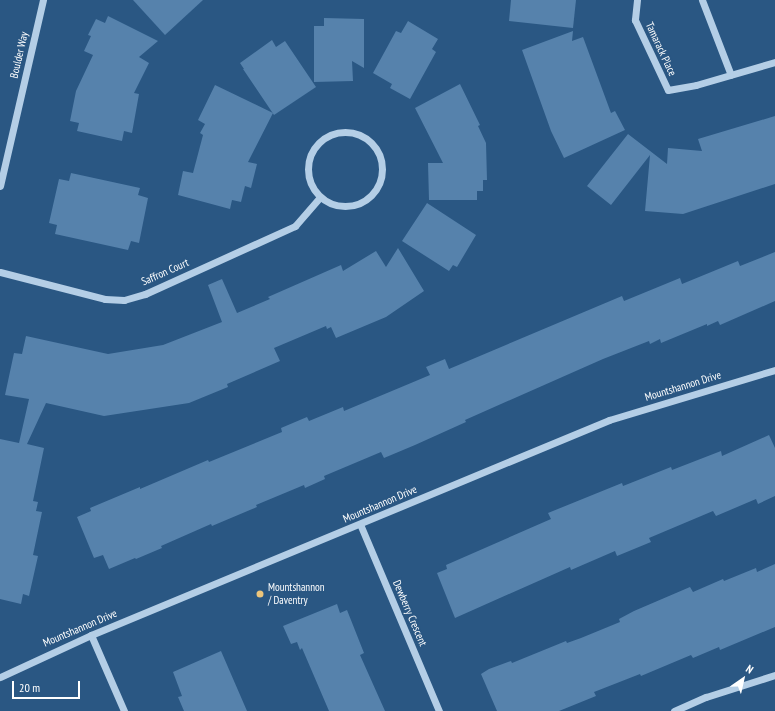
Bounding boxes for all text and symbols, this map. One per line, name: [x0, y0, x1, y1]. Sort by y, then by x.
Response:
street label: Tamarack Place: [643, 20, 679, 78]
street label: Boulder Way: [7, 30, 31, 80]
street label: Saffron Court: [139, 256, 191, 288]
street label: Mountshannon Drive: [643, 368, 723, 404]
street label: Mountshannon Drive: [341, 483, 419, 525]
street label: Dewberry Crescent: [390, 578, 430, 648]
place label: Mountshannon / Daventry: [268, 581, 325, 607]
marker: Mountshannon / Daventry: [255, 589, 265, 599]
street label: Mountshannon Drive: [41, 607, 119, 649]
north arrow: [723, 659, 763, 699]
text: N: [743, 662, 756, 677]
scale bar: [14, 673, 82, 699]
text: 20 m: [19, 680, 40, 695]

